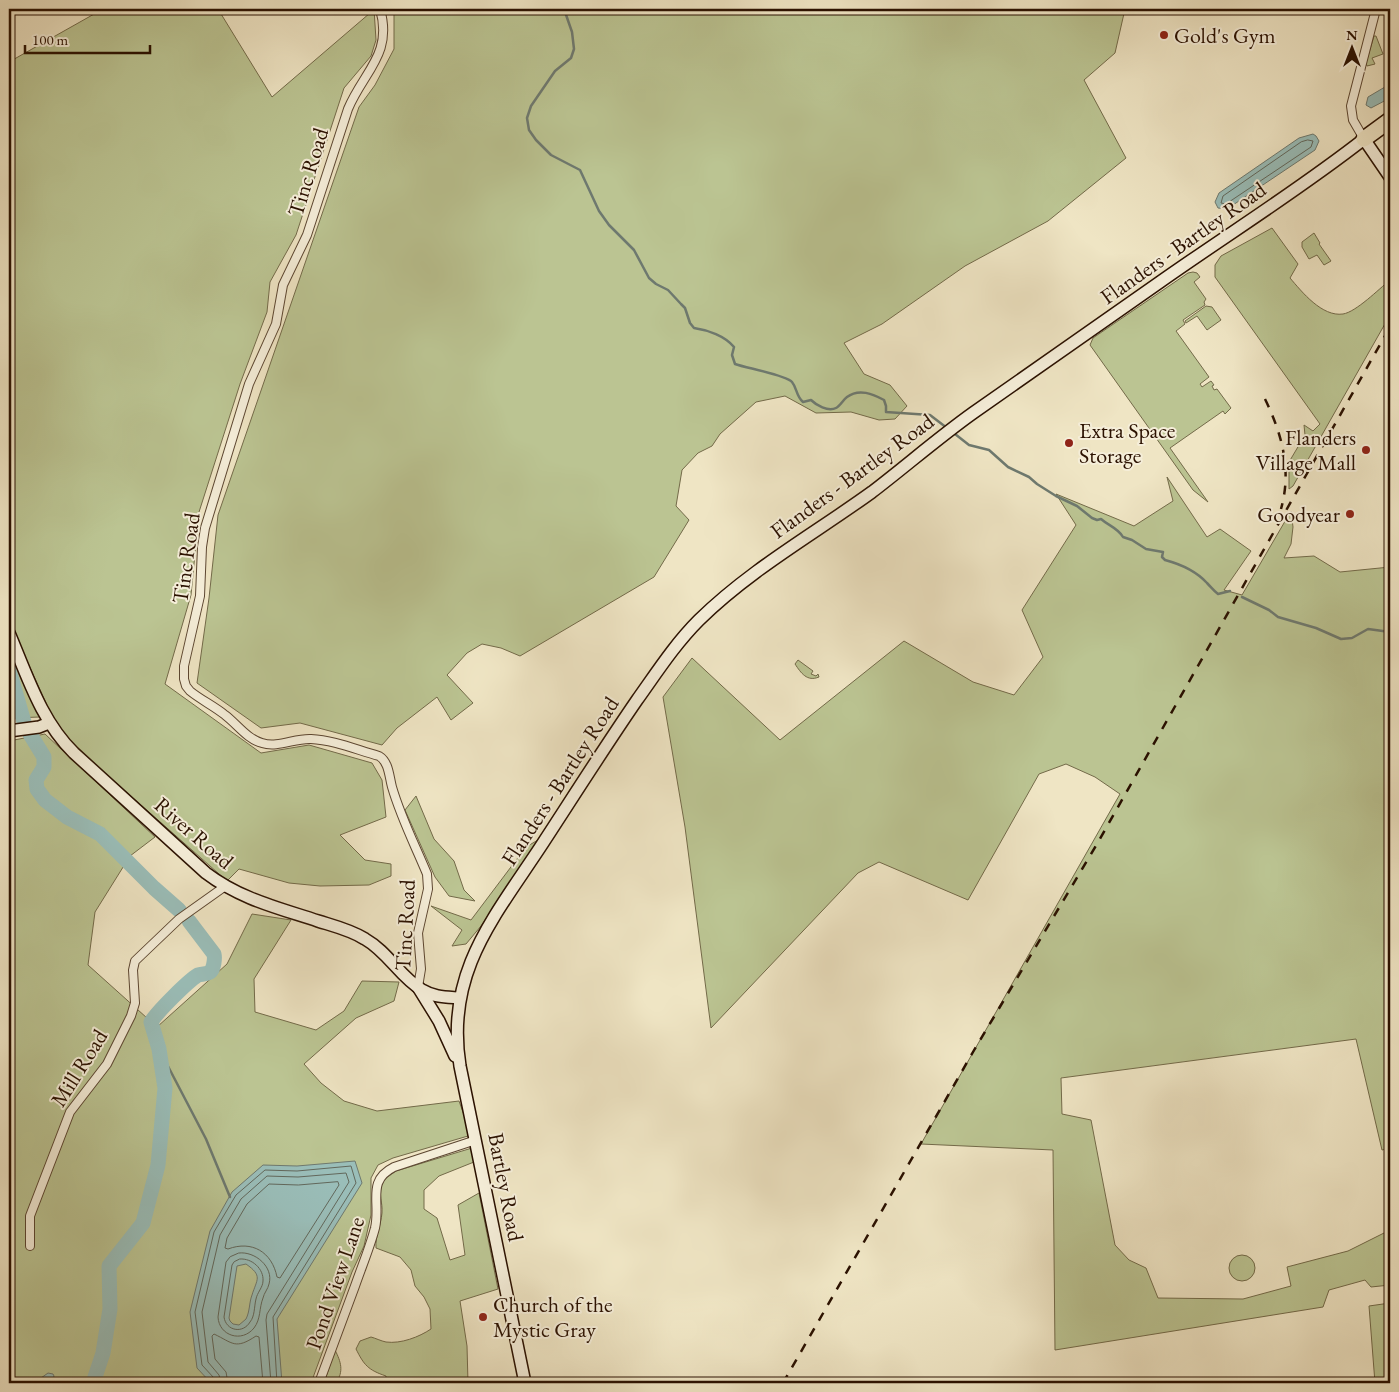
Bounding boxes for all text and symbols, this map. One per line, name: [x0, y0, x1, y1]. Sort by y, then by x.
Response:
place label: Gold's Gym: [1174, 21, 1276, 50]
scale bar: [25, 22, 150, 54]
north arrow: [1326, 22, 1376, 72]
text: N: [1346, 26, 1358, 44]
marker: Gold's Gym: [1158, 29, 1170, 41]
text: 100 m: [32, 30, 69, 49]
street label: Tinc Road: [281, 123, 335, 220]
street label: Flanders - Bartley Road: [1094, 174, 1272, 311]
street label: Flanders - Bartley Road: [764, 406, 940, 545]
place label: Extra Space Storage: [1079, 416, 1176, 470]
place label: Flanders Village Mall: [1256, 423, 1356, 477]
marker: Extra Space Storage: [1063, 437, 1075, 449]
marker: Flanders Village Mall: [1360, 444, 1372, 456]
place label: Goodyear: [1257, 500, 1341, 529]
marker: Goodyear: [1344, 508, 1356, 520]
street label: Tinc Road: [165, 510, 207, 605]
street label: Flanders - Bartley Road: [495, 690, 626, 871]
street label: River Road: [148, 790, 241, 876]
street label: Tinc Road: [388, 878, 422, 971]
street label: Mill Road: [44, 1023, 115, 1112]
street label: Bartley Road: [481, 1130, 531, 1245]
street label: Pond View Lane: [299, 1212, 371, 1353]
place label: Church of the Mystic Gray: [493, 1290, 613, 1344]
marker: Church of the Mystic Gray: [477, 1311, 489, 1323]

